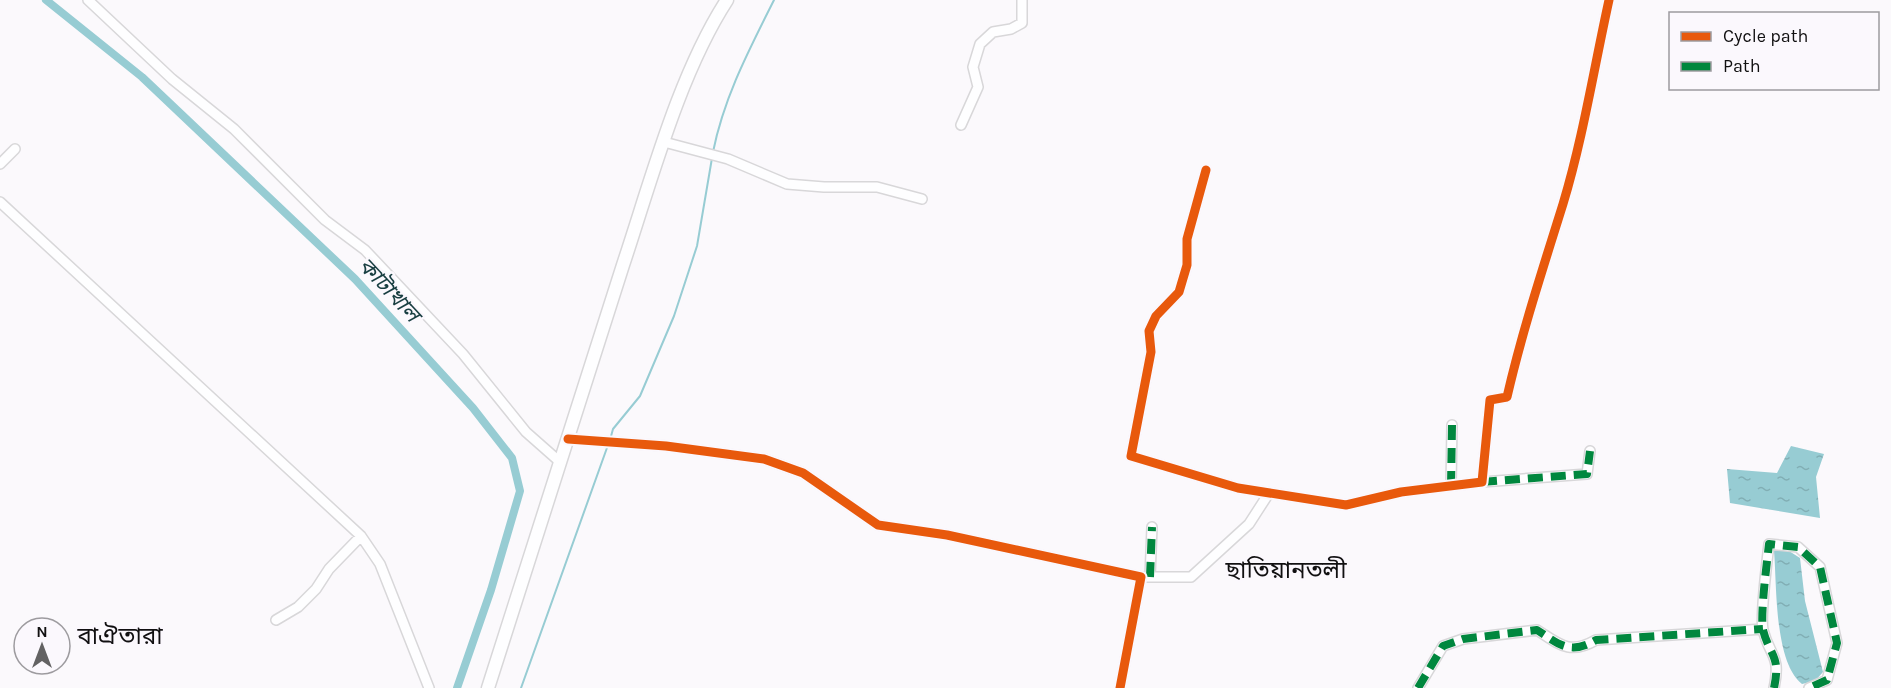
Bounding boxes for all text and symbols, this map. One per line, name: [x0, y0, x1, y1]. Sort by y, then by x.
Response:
legend: [1669, 12, 1879, 90]
text: Cycle path: [1723, 25, 1808, 47]
text: Path: [1723, 55, 1761, 77]
water label: কাটাখাল: [353, 252, 428, 330]
district label: ছাতিয়ানতলী: [1224, 556, 1347, 584]
north arrow: [12, 616, 72, 676]
text: N: [36, 622, 48, 641]
district label: বাঐতারা: [76, 622, 163, 650]

